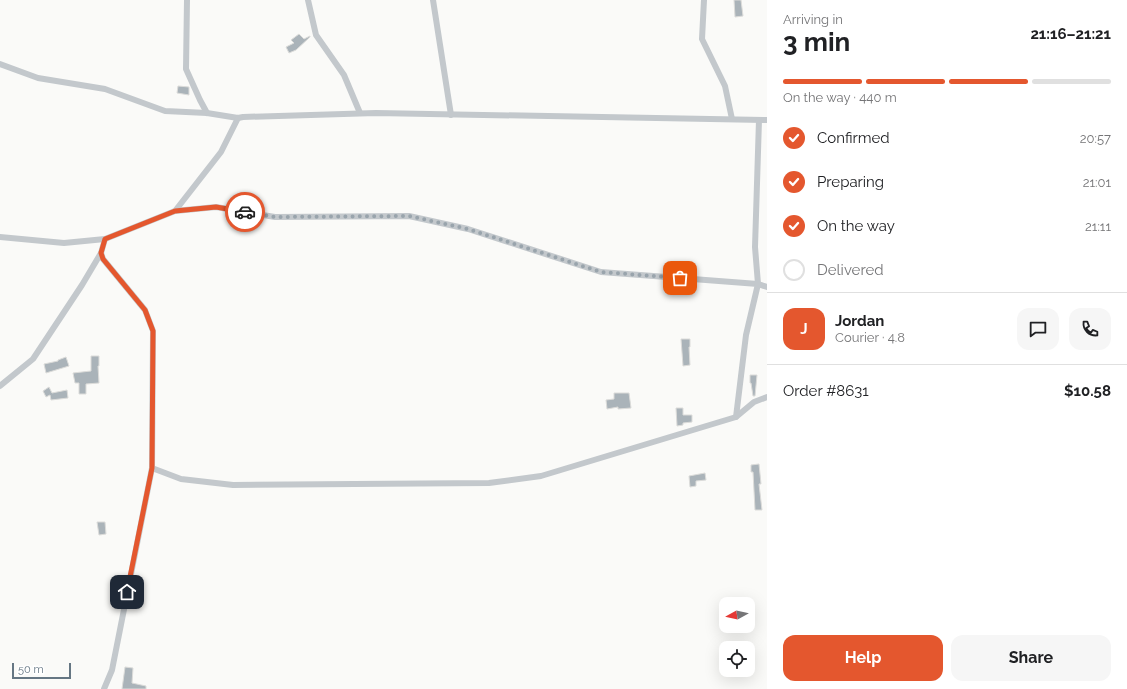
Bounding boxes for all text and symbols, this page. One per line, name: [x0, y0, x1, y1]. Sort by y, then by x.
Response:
text: Arriving in: [783, 12, 843, 27]
text: 21:16–21:21: [1030, 25, 1111, 43]
text: 3 min: [783, 27, 850, 57]
text: On the way · 440 m: [783, 90, 897, 105]
icon: check: [783, 127, 805, 149]
text: Confirmed: [817, 129, 890, 147]
text: 20:57: [1080, 131, 1111, 146]
icon: check: [783, 171, 805, 193]
text: Preparing: [817, 173, 884, 191]
text: 21:01: [1083, 175, 1111, 190]
courier: [225, 192, 265, 232]
icon: car: [234, 201, 256, 223]
icon: check: [783, 215, 805, 237]
text: On the way: [817, 217, 895, 235]
text: 21:11: [1085, 219, 1111, 234]
pin: [663, 261, 697, 295]
text: Delivered: [817, 261, 884, 279]
icon: bag: [669, 267, 691, 289]
button: chat: [1017, 308, 1059, 350]
button: phone: [1069, 308, 1111, 350]
text: Jordan: [835, 312, 884, 330]
text: J: [800, 320, 808, 338]
text: Courier · 4.8: [835, 330, 905, 345]
text: Order #8631: [783, 382, 869, 400]
text: $10.58: [1064, 382, 1111, 400]
pin: [110, 575, 144, 609]
icon: home: [116, 581, 138, 603]
north arrow: [719, 597, 755, 633]
map controls: [719, 597, 755, 677]
button: Help: [783, 635, 943, 681]
button: Share: [951, 635, 1111, 681]
button: locate: [719, 641, 755, 677]
scale bar: [12, 661, 71, 680]
text: 50 m: [18, 663, 44, 676]

